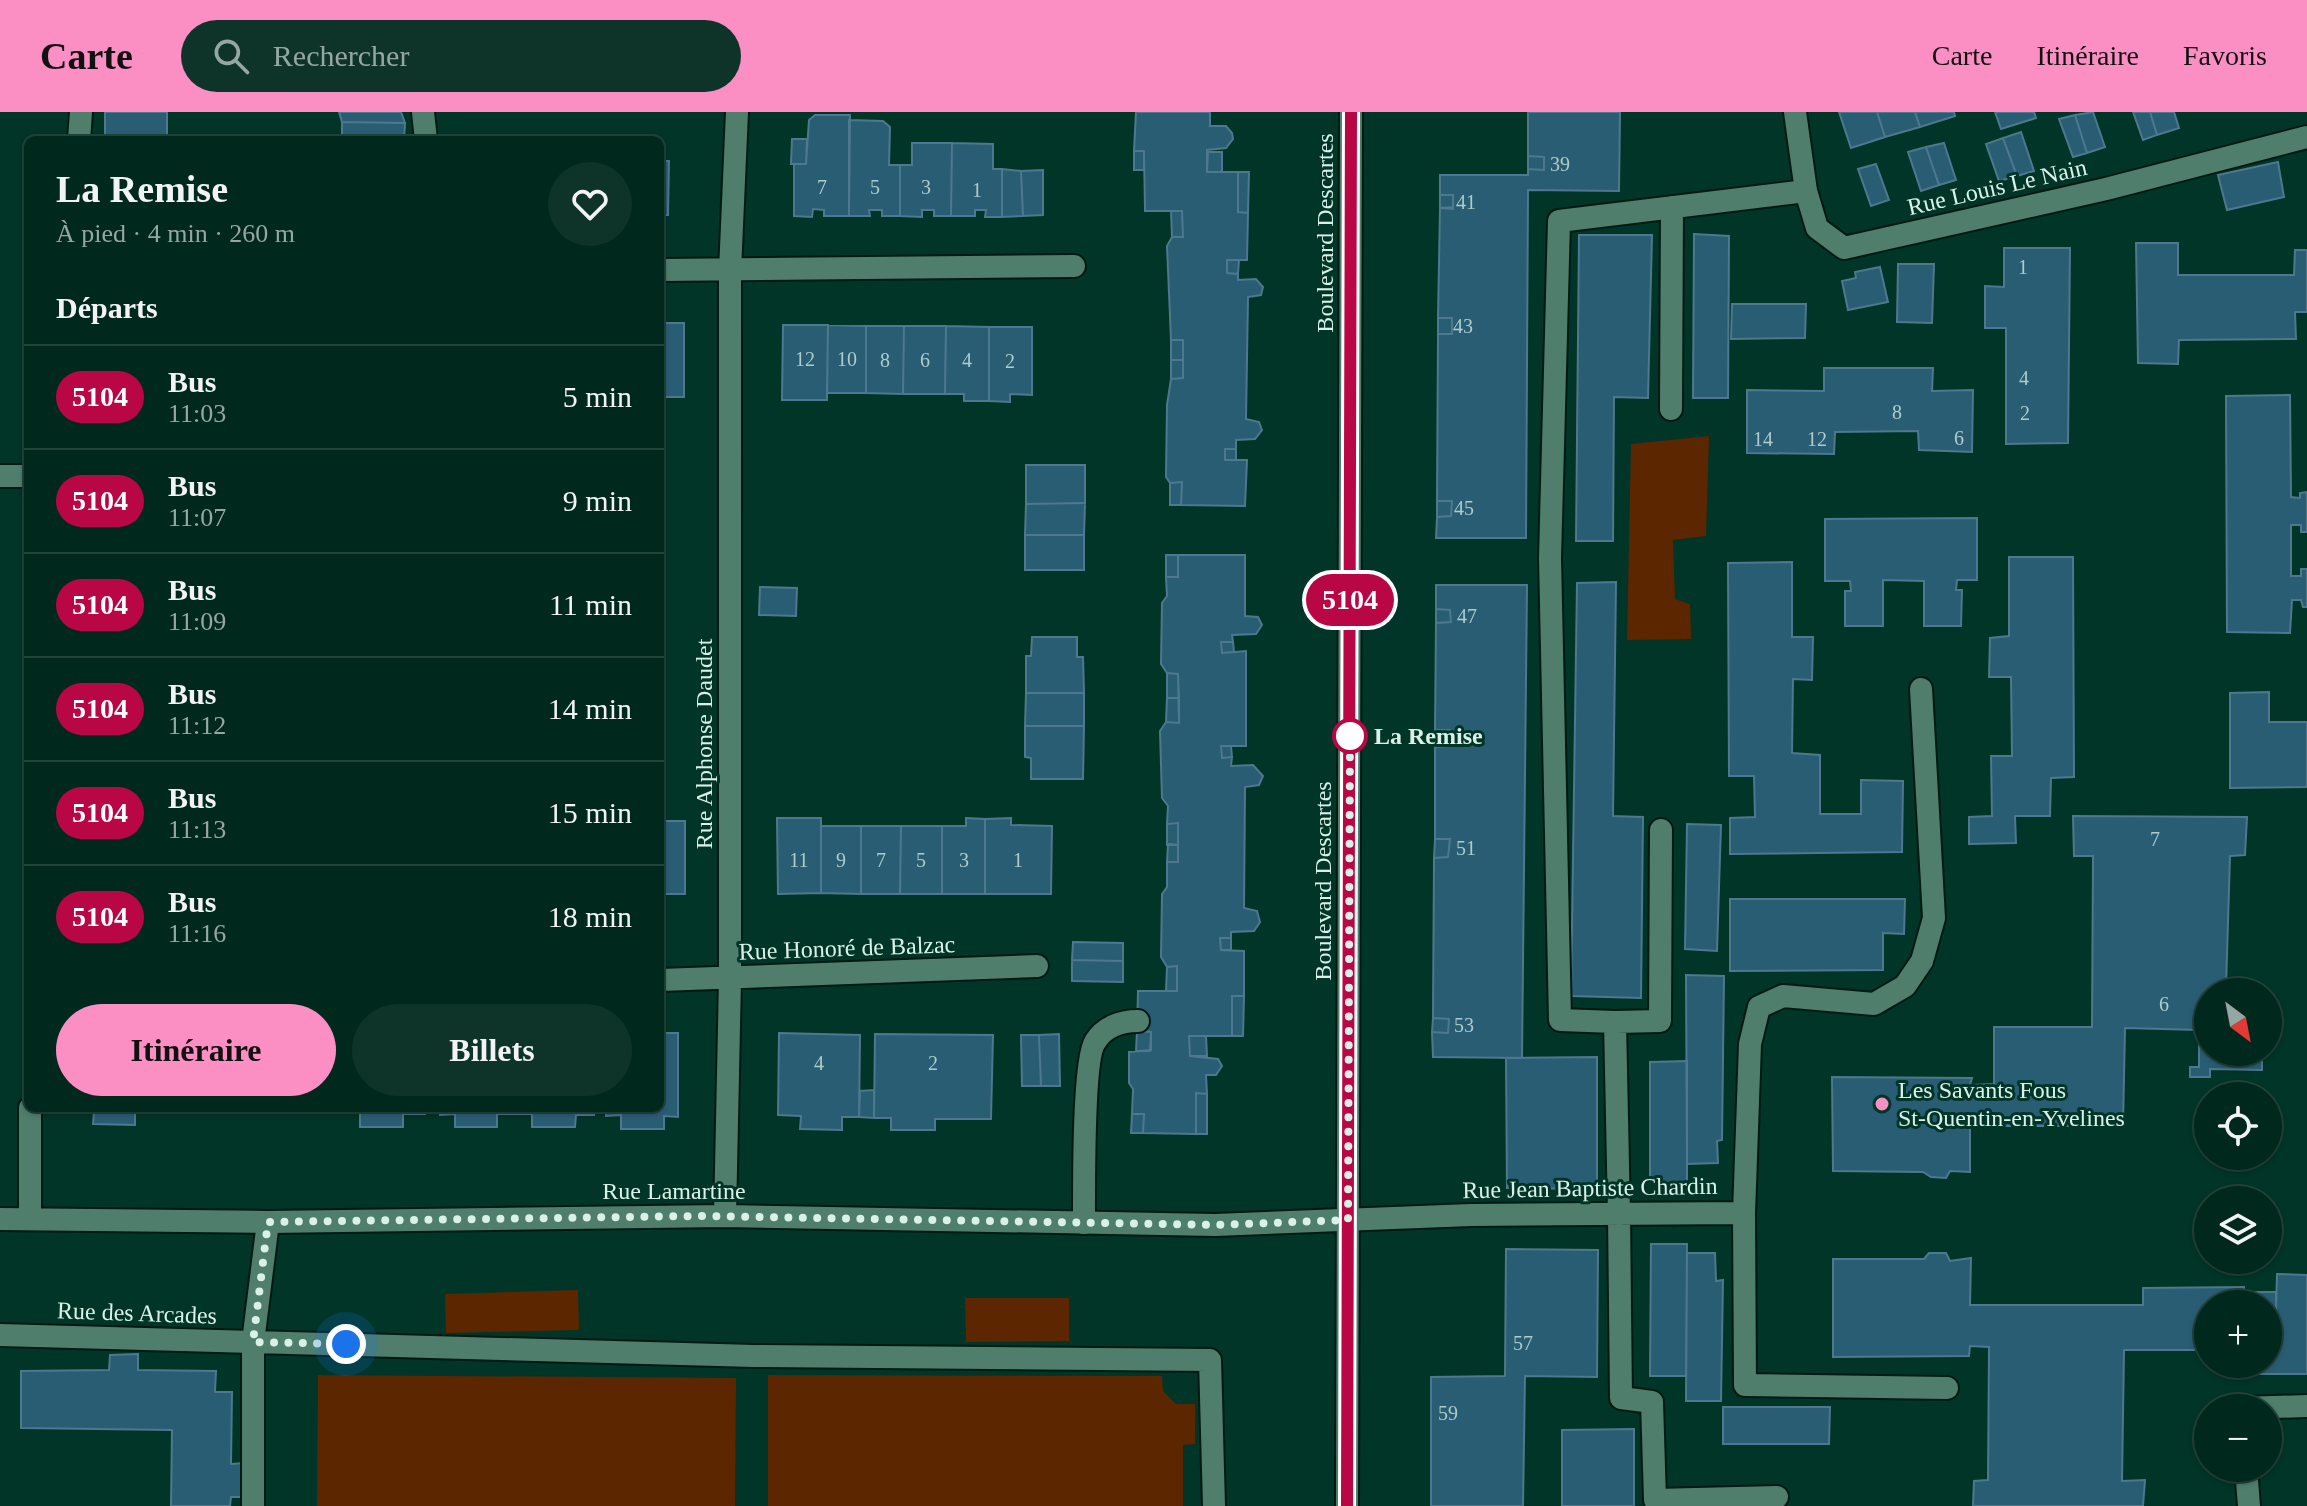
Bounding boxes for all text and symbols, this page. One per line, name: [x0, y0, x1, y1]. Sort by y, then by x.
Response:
search box: [181, 20, 741, 92]
icon: search: [209, 34, 253, 78]
text: Carte: [40, 35, 133, 77]
text: Rechercher: [273, 39, 409, 72]
text: Carte: [1932, 40, 1992, 71]
text: Itinéraire: [2036, 40, 2139, 71]
text: Favoris: [2183, 40, 2267, 71]
street label: Boulevard Descartes: [1312, 133, 1338, 333]
house number: 39: [1550, 153, 1570, 175]
street label: Rue Louis Le Nain: [1905, 154, 2089, 220]
button: heart: [548, 162, 632, 246]
text: La Remise: [56, 168, 228, 210]
house number: 7: [817, 176, 827, 198]
house number: 5: [870, 176, 880, 198]
house number: 3: [921, 176, 931, 198]
house number: 1: [972, 179, 982, 201]
house number: 41: [1456, 191, 1476, 213]
text: À pied · 4 min · 260 m: [56, 219, 295, 248]
house number: 1: [2018, 256, 2028, 278]
text: Départs: [56, 291, 158, 324]
house number: 43: [1453, 315, 1473, 337]
house number: 12: [795, 348, 815, 370]
house number: 10: [837, 348, 857, 370]
house number: 8: [880, 349, 890, 371]
house number: 6: [920, 349, 930, 371]
house number: 4: [962, 349, 972, 371]
house number: 2: [1005, 350, 1015, 372]
text: Bus: [168, 365, 216, 398]
house number: 4: [2019, 367, 2029, 389]
text: 5 min: [563, 380, 632, 413]
text: 5104: [72, 381, 128, 412]
text: 11:03: [168, 399, 226, 428]
house number: 8: [1892, 401, 1902, 423]
house number: 2: [2020, 402, 2030, 424]
house number: 6: [1954, 427, 1964, 449]
house number: 14: [1753, 428, 1773, 450]
house number: 12: [1807, 428, 1827, 450]
text: Bus: [168, 469, 216, 502]
text: 9 min: [563, 484, 632, 517]
text: 5104: [72, 485, 128, 516]
house number: 45: [1454, 497, 1474, 519]
text: 11:07: [168, 503, 226, 532]
text: Bus: [168, 573, 216, 606]
line badge: 5104: [1294, 574, 1406, 626]
text: 5104: [1322, 584, 1378, 615]
text: 11 min: [549, 588, 632, 621]
text: 5104: [72, 589, 128, 620]
house number: 47: [1457, 605, 1477, 627]
text: 11:09: [168, 607, 226, 636]
street label: Rue Alphonse Daudet: [691, 638, 717, 849]
text: Bus: [168, 677, 216, 710]
text: 14 min: [548, 692, 632, 725]
text: 5104: [72, 693, 128, 724]
text: 11:12: [168, 711, 226, 740]
marker: La Remise: [1333, 719, 1367, 753]
place label: La Remise: [1374, 723, 1483, 749]
text: Bus: [168, 781, 216, 814]
street label: Boulevard Descartes: [1310, 781, 1336, 981]
text: 15 min: [548, 796, 632, 829]
text: 5104: [72, 797, 128, 828]
text: 11:13: [168, 815, 226, 844]
house number: 7: [2150, 828, 2160, 850]
house number: 51: [1456, 837, 1476, 859]
house number: 11: [789, 849, 809, 871]
house number: 9: [836, 849, 846, 871]
house number: 7: [876, 849, 886, 871]
house number: 5: [916, 849, 926, 871]
house number: 3: [959, 849, 969, 871]
house number: 1: [1013, 849, 1023, 871]
text: Bus: [168, 885, 216, 918]
text: 18 min: [548, 900, 632, 933]
text: 5104: [72, 901, 128, 932]
text: 11:16: [168, 919, 226, 948]
street label: Rue Honoré de Balzac: [738, 931, 956, 965]
north arrow: [2194, 978, 2282, 1066]
map controls: [2194, 978, 2282, 1482]
house number: 6: [2159, 993, 2169, 1015]
button: Itinéraire: [56, 1004, 336, 1096]
button: Billets: [352, 1004, 632, 1096]
house number: 53: [1454, 1014, 1474, 1036]
house number: 4: [814, 1052, 824, 1074]
house number: 2: [928, 1052, 938, 1074]
place label: Les Savants Fous St-Quentin-en-Yvelines: [1898, 1077, 2125, 1131]
button: locate: [2194, 1082, 2282, 1170]
marker: Les Savants Fous St-Quentin-en-Yvelines: [1873, 1095, 1891, 1113]
street label: Rue Jean Baptiste Chardin: [1462, 1173, 1718, 1203]
street label: Rue Lamartine: [602, 1178, 746, 1204]
button: layers: [2194, 1186, 2282, 1274]
button: +: [2194, 1290, 2282, 1378]
street label: Rue des Arcades: [57, 1297, 217, 1329]
your location: [326, 1324, 366, 1364]
house number: 57: [1513, 1332, 1533, 1354]
button: −: [2194, 1394, 2282, 1482]
house number: 59: [1438, 1402, 1458, 1424]

